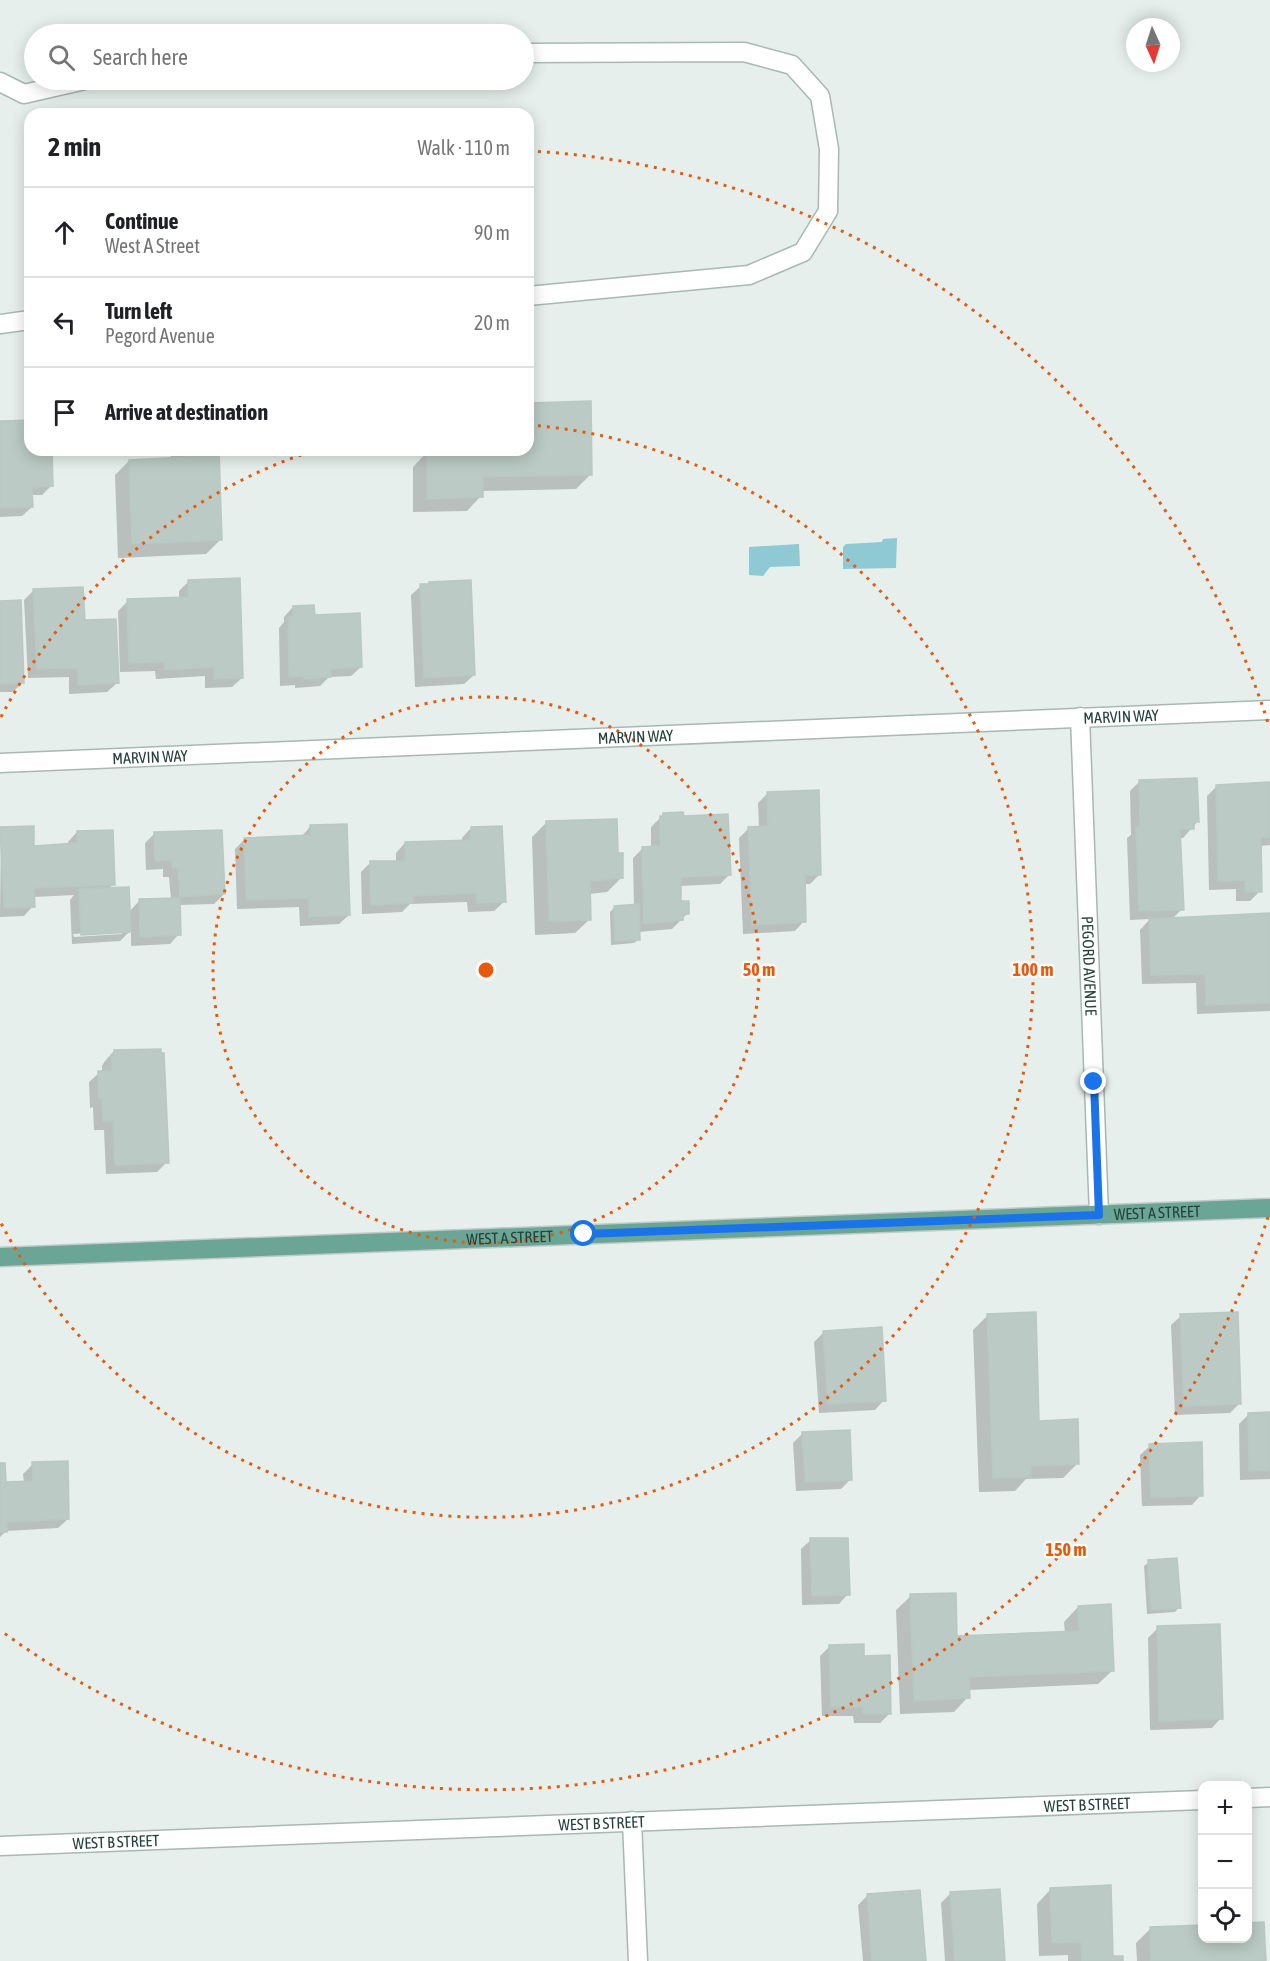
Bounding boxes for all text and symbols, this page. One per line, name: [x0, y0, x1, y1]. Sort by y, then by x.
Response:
north arrow: [1126, 18, 1180, 72]
search box: [24, 24, 534, 90]
icon: search: [45, 41, 78, 74]
text: Search here: [93, 44, 188, 70]
text: 2 min: [48, 132, 101, 162]
text: Walk · 110 m: [418, 136, 510, 159]
text: Continue: [105, 208, 179, 234]
icon: ahead: [48, 216, 81, 249]
text: 90 m: [474, 221, 510, 244]
text: West A Street: [105, 234, 200, 257]
text: Turn left: [105, 298, 172, 324]
icon: left: [48, 306, 81, 339]
text: 20 m: [474, 311, 510, 334]
text: Pegord Avenue: [105, 324, 215, 347]
icon: arrive: [48, 396, 81, 429]
text: Arrive at destination: [105, 399, 268, 425]
street label: MARVIN WAY: [1083, 706, 1160, 727]
street label: MARVIN WAY: [597, 726, 674, 747]
street label: MARVIN WAY: [112, 746, 189, 767]
street label: PEGORD AVENUE: [1079, 916, 1100, 1016]
text: 50 m: [743, 959, 775, 980]
text: 100 m: [1013, 959, 1053, 980]
centre of rings: [476, 960, 496, 980]
route end: [1080, 1068, 1106, 1094]
street label: WEST A STREET: [1113, 1202, 1201, 1223]
route start: [570, 1220, 596, 1246]
street label: WEST A STREET: [466, 1227, 553, 1248]
text: 150 m: [1046, 1539, 1086, 1560]
map controls: [1198, 1781, 1252, 1943]
button: +: [1198, 1781, 1252, 1835]
street label: WEST B STREET: [1044, 1794, 1131, 1815]
street label: WEST B STREET: [558, 1812, 645, 1834]
street label: WEST B STREET: [72, 1831, 160, 1852]
button: −: [1198, 1835, 1252, 1889]
button: locate: [1198, 1889, 1252, 1943]

